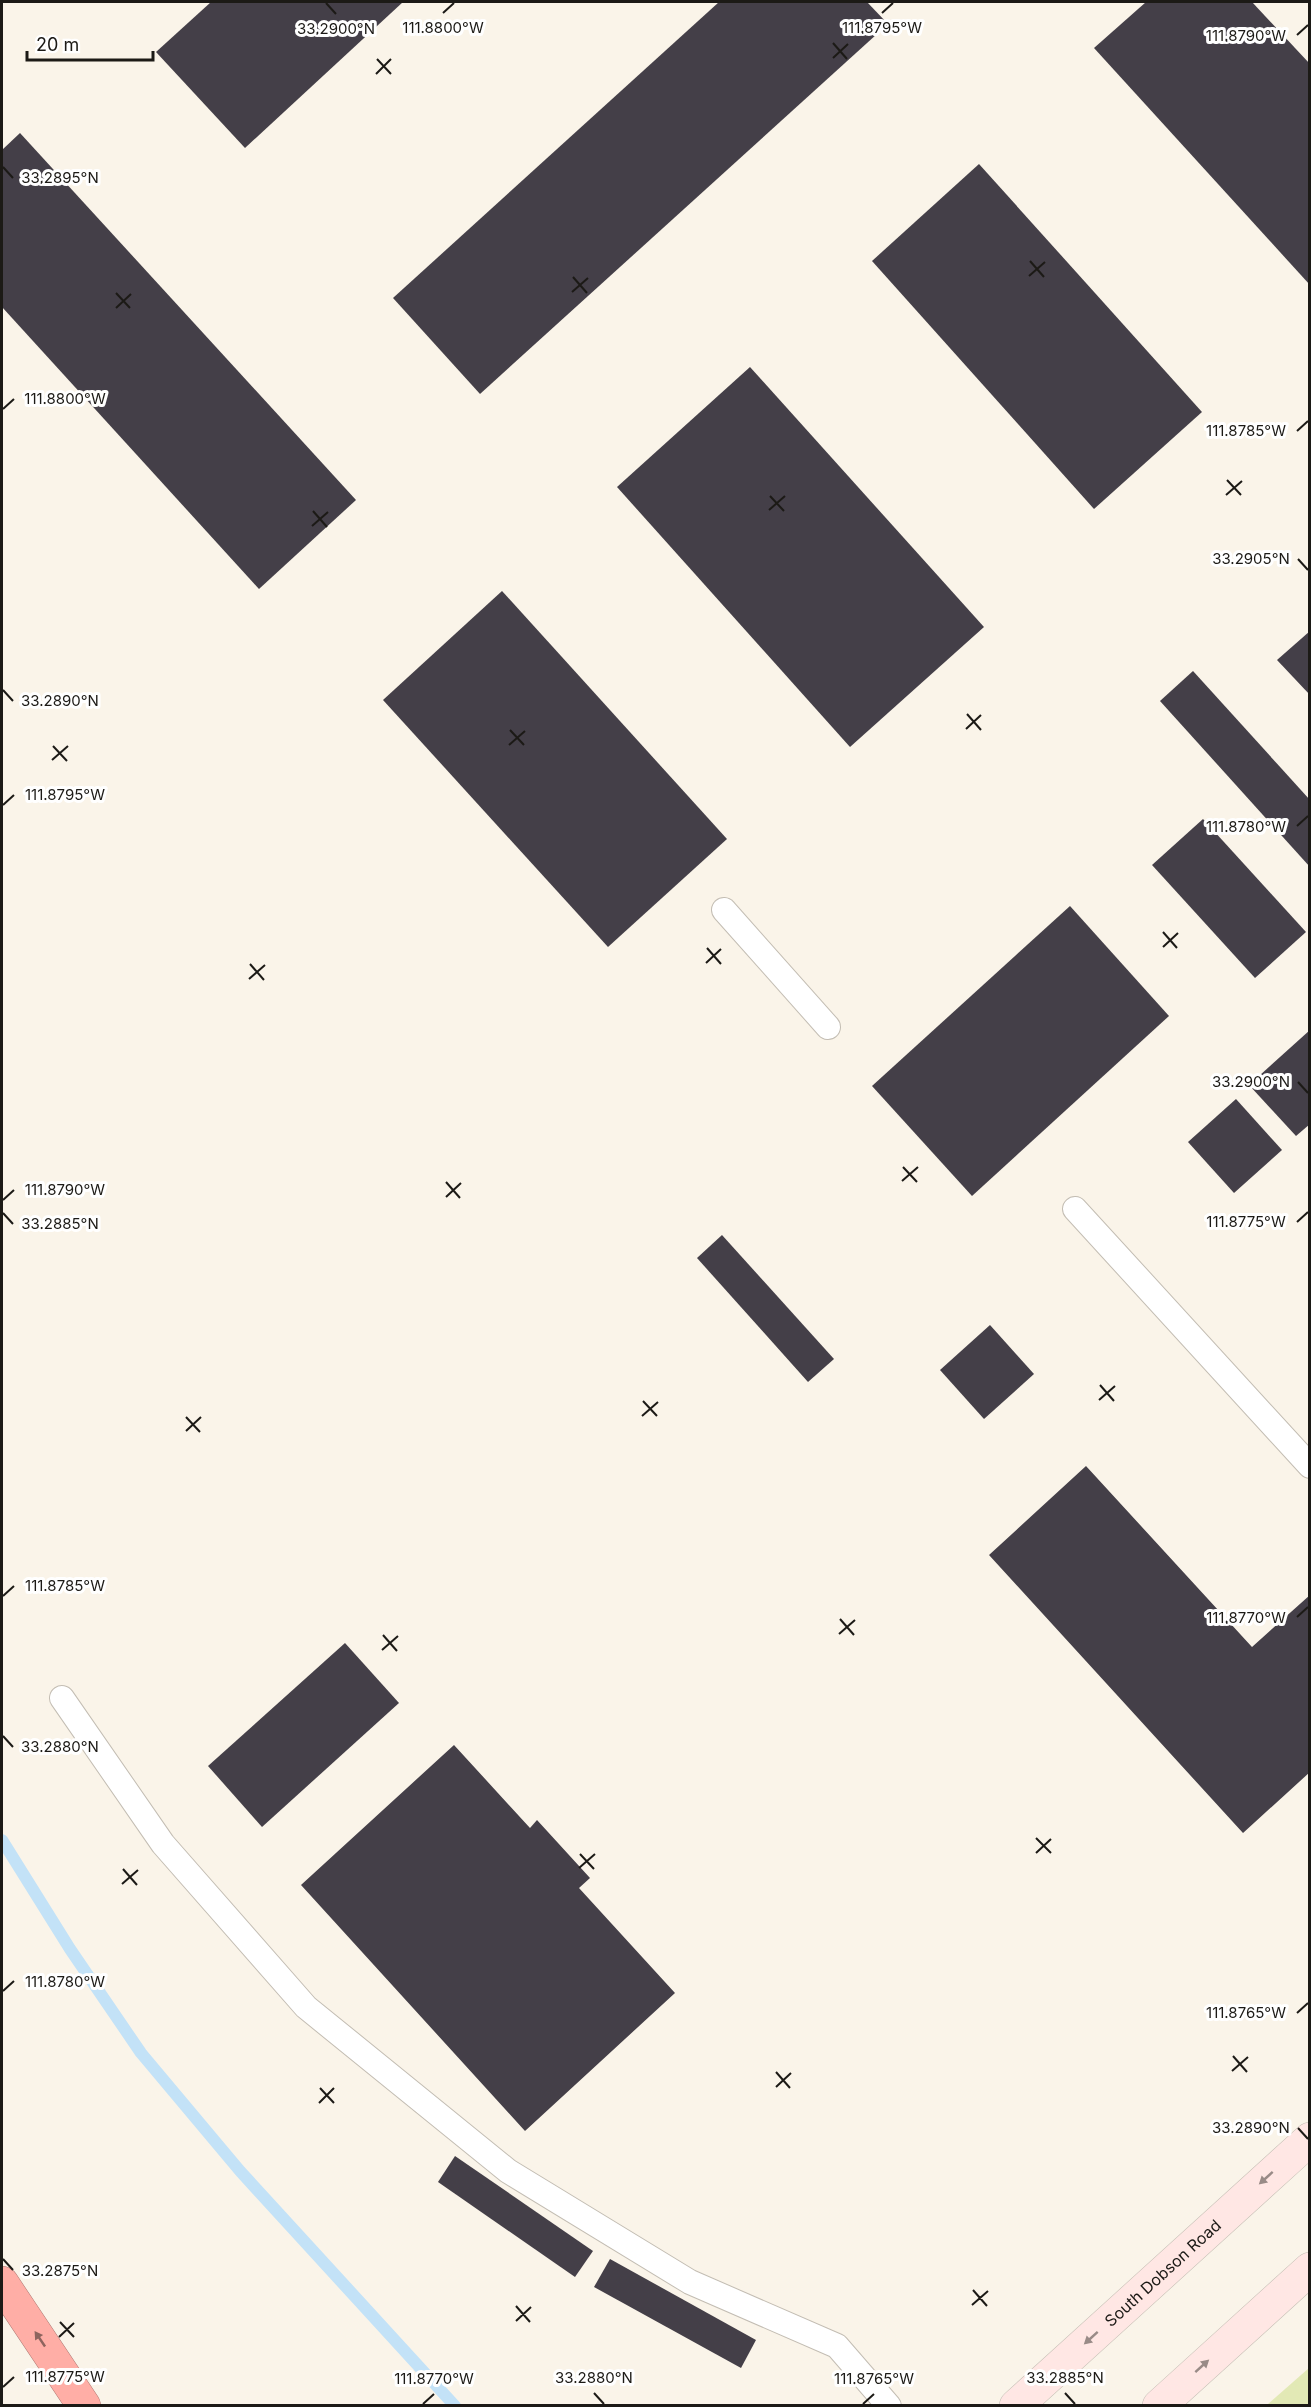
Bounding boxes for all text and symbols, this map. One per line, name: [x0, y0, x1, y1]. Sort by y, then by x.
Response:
text: 111.8800°W: [402, 18, 484, 37]
text: 111.8795°W: [842, 18, 922, 37]
text: 33.2900°N: [297, 19, 375, 38]
scale bar: [27, 24, 153, 62]
text: 111.8790°W: [1206, 26, 1286, 45]
text: 20 m: [36, 34, 79, 55]
text: 33.2895°N: [21, 168, 99, 187]
text: 111.8800°W: [24, 389, 106, 408]
text: 111.8785°W: [1206, 421, 1286, 440]
text: 33.2905°N: [1212, 549, 1290, 568]
text: 33.2890°N: [21, 691, 99, 710]
text: 111.8795°W: [25, 785, 105, 804]
text: 111.8780°W: [1206, 817, 1286, 836]
text: 33.2900°N: [1212, 1072, 1290, 1091]
text: 111.8790°W: [25, 1180, 105, 1199]
text: 111.8775°W: [1206, 1212, 1286, 1231]
text: 33.2885°N: [21, 1214, 99, 1233]
text: 111.8785°W: [25, 1576, 105, 1595]
text: 111.8770°W: [1206, 1608, 1286, 1627]
text: 33.2880°N: [21, 1737, 99, 1756]
text: 111.8780°W: [25, 1972, 105, 1991]
text: 111.8765°W: [1206, 2003, 1286, 2022]
text: 33.2890°N: [1212, 2118, 1290, 2137]
one-way arrow: [1259, 2171, 1274, 2184]
street label: South Dobson Road: [1100, 2215, 1225, 2331]
text: 33.2875°N: [22, 2261, 98, 2280]
one-way arrow: [34, 2331, 45, 2348]
one-way arrow: [1083, 2331, 1098, 2345]
one-way arrow: [1194, 2360, 1209, 2373]
text: 111.8775°W: [25, 2367, 105, 2386]
text: 33.2880°N: [555, 2368, 633, 2387]
text: 33.2885°N: [1026, 2368, 1104, 2387]
text: 111.8770°W: [394, 2369, 474, 2388]
text: 111.8765°W: [834, 2369, 914, 2388]

